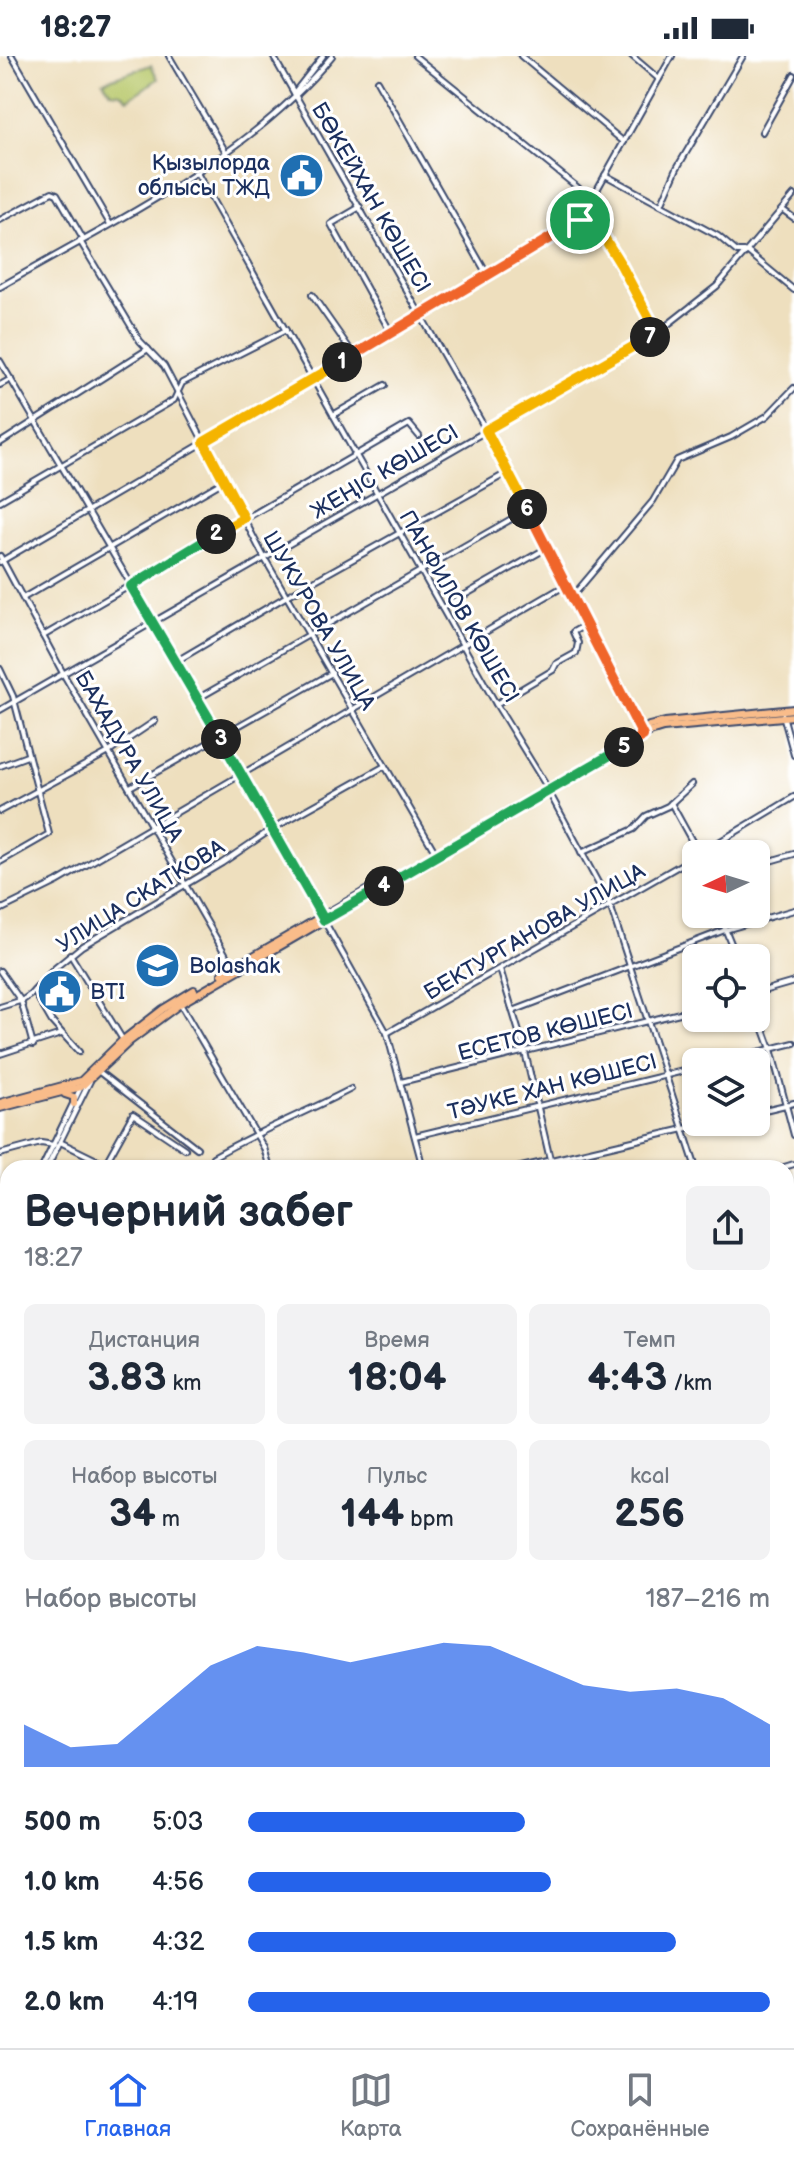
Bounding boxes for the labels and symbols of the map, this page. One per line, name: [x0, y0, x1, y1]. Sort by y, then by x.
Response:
street label: БӨКЕЙХАН КӨШЕСІ: [305, 98, 436, 298]
place label: Қызылорда облысы ТЖД: [138, 150, 270, 202]
public building icon: Қызылорда облысы ТЖД: [277, 151, 325, 199]
pin: [546, 186, 614, 254]
pin: 7: [630, 317, 670, 357]
pin: 1: [322, 342, 362, 382]
street label: ЖЕҢІС КӨШЕСІ: [306, 419, 463, 525]
pin: 6: [507, 489, 547, 529]
street label: ПАНФИЛОВ КӨШЕСІ: [393, 506, 525, 708]
pin: 2: [196, 514, 236, 554]
street label: ШУКУРОВА УЛИЦА: [257, 527, 381, 716]
street label: БАХАДУРА УЛИЦА: [69, 666, 189, 848]
pin: 3: [201, 719, 241, 759]
pin: 5: [604, 727, 644, 767]
street label: УЛИЦА СКАТКОВА: [52, 833, 230, 959]
north arrow: [682, 840, 770, 928]
street label: БЕКТУРГАНОВА УЛИЦА: [420, 858, 651, 1007]
pin: 4: [364, 866, 404, 906]
school or university icon: Bolashak: [134, 941, 182, 989]
place label: Bolashak: [189, 953, 280, 980]
public building icon: BTI: [35, 967, 83, 1015]
place label: BTI: [90, 979, 125, 1006]
street label: ЕСЕТОВ КӨШЕСІ: [455, 998, 636, 1067]
street label: ТӘУКЕ ХАН КӨШЕСІ: [445, 1048, 660, 1126]

